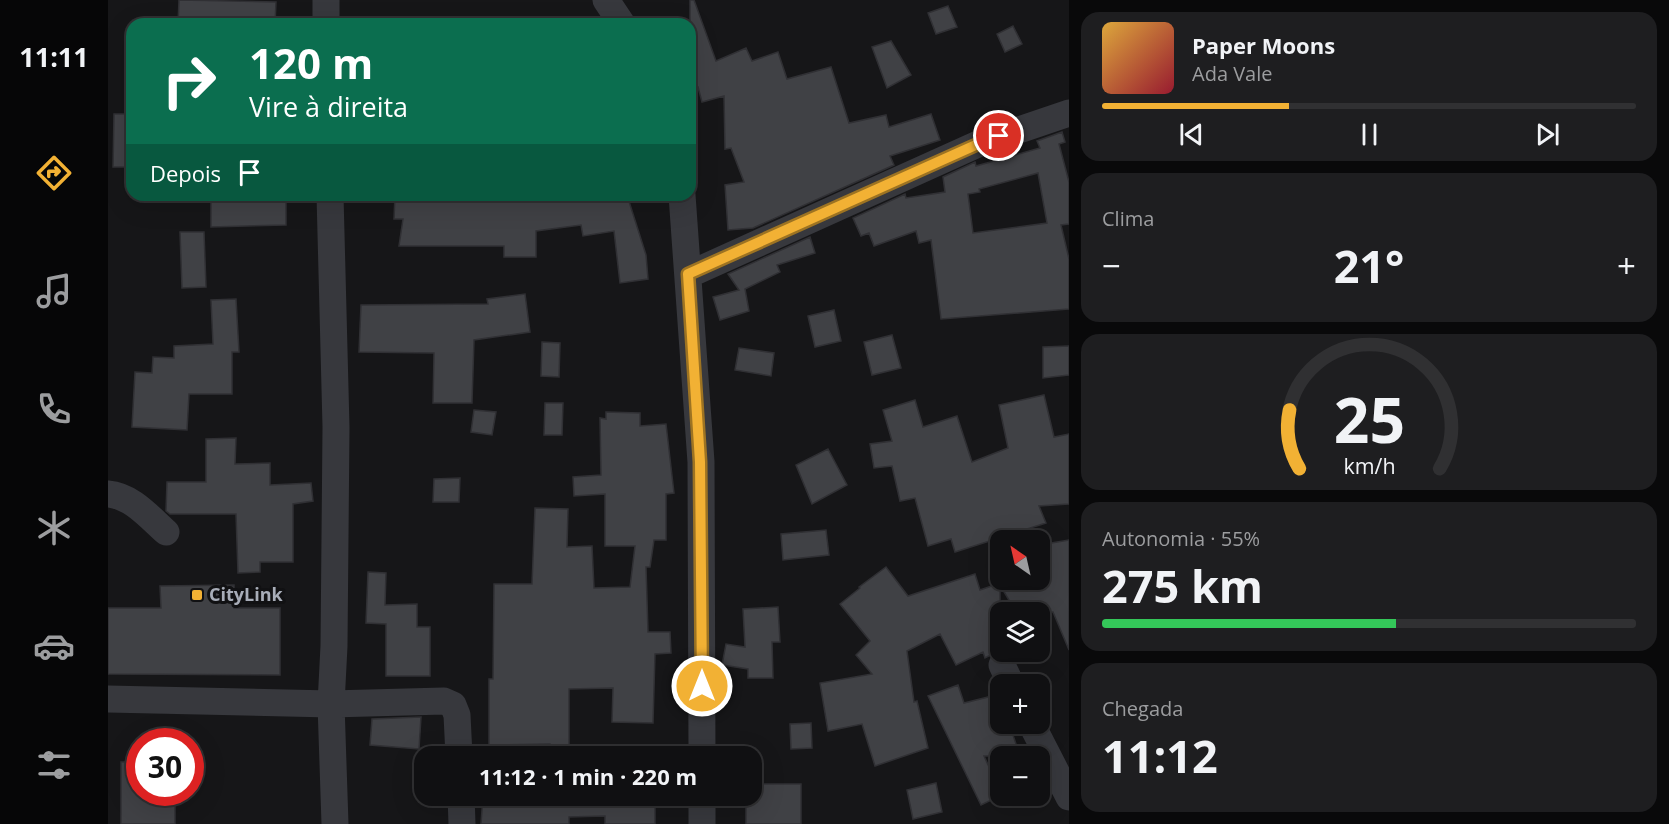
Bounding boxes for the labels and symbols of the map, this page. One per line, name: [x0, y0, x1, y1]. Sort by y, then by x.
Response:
pin: [973, 110, 1024, 161]
north arrow: [990, 530, 1050, 590]
place label: CityLink: [209, 582, 284, 606]
marker: CityLink: [190, 588, 204, 602]
position arrow: [670, 654, 734, 718]
speed limit sign: 30: [126, 728, 204, 806]

